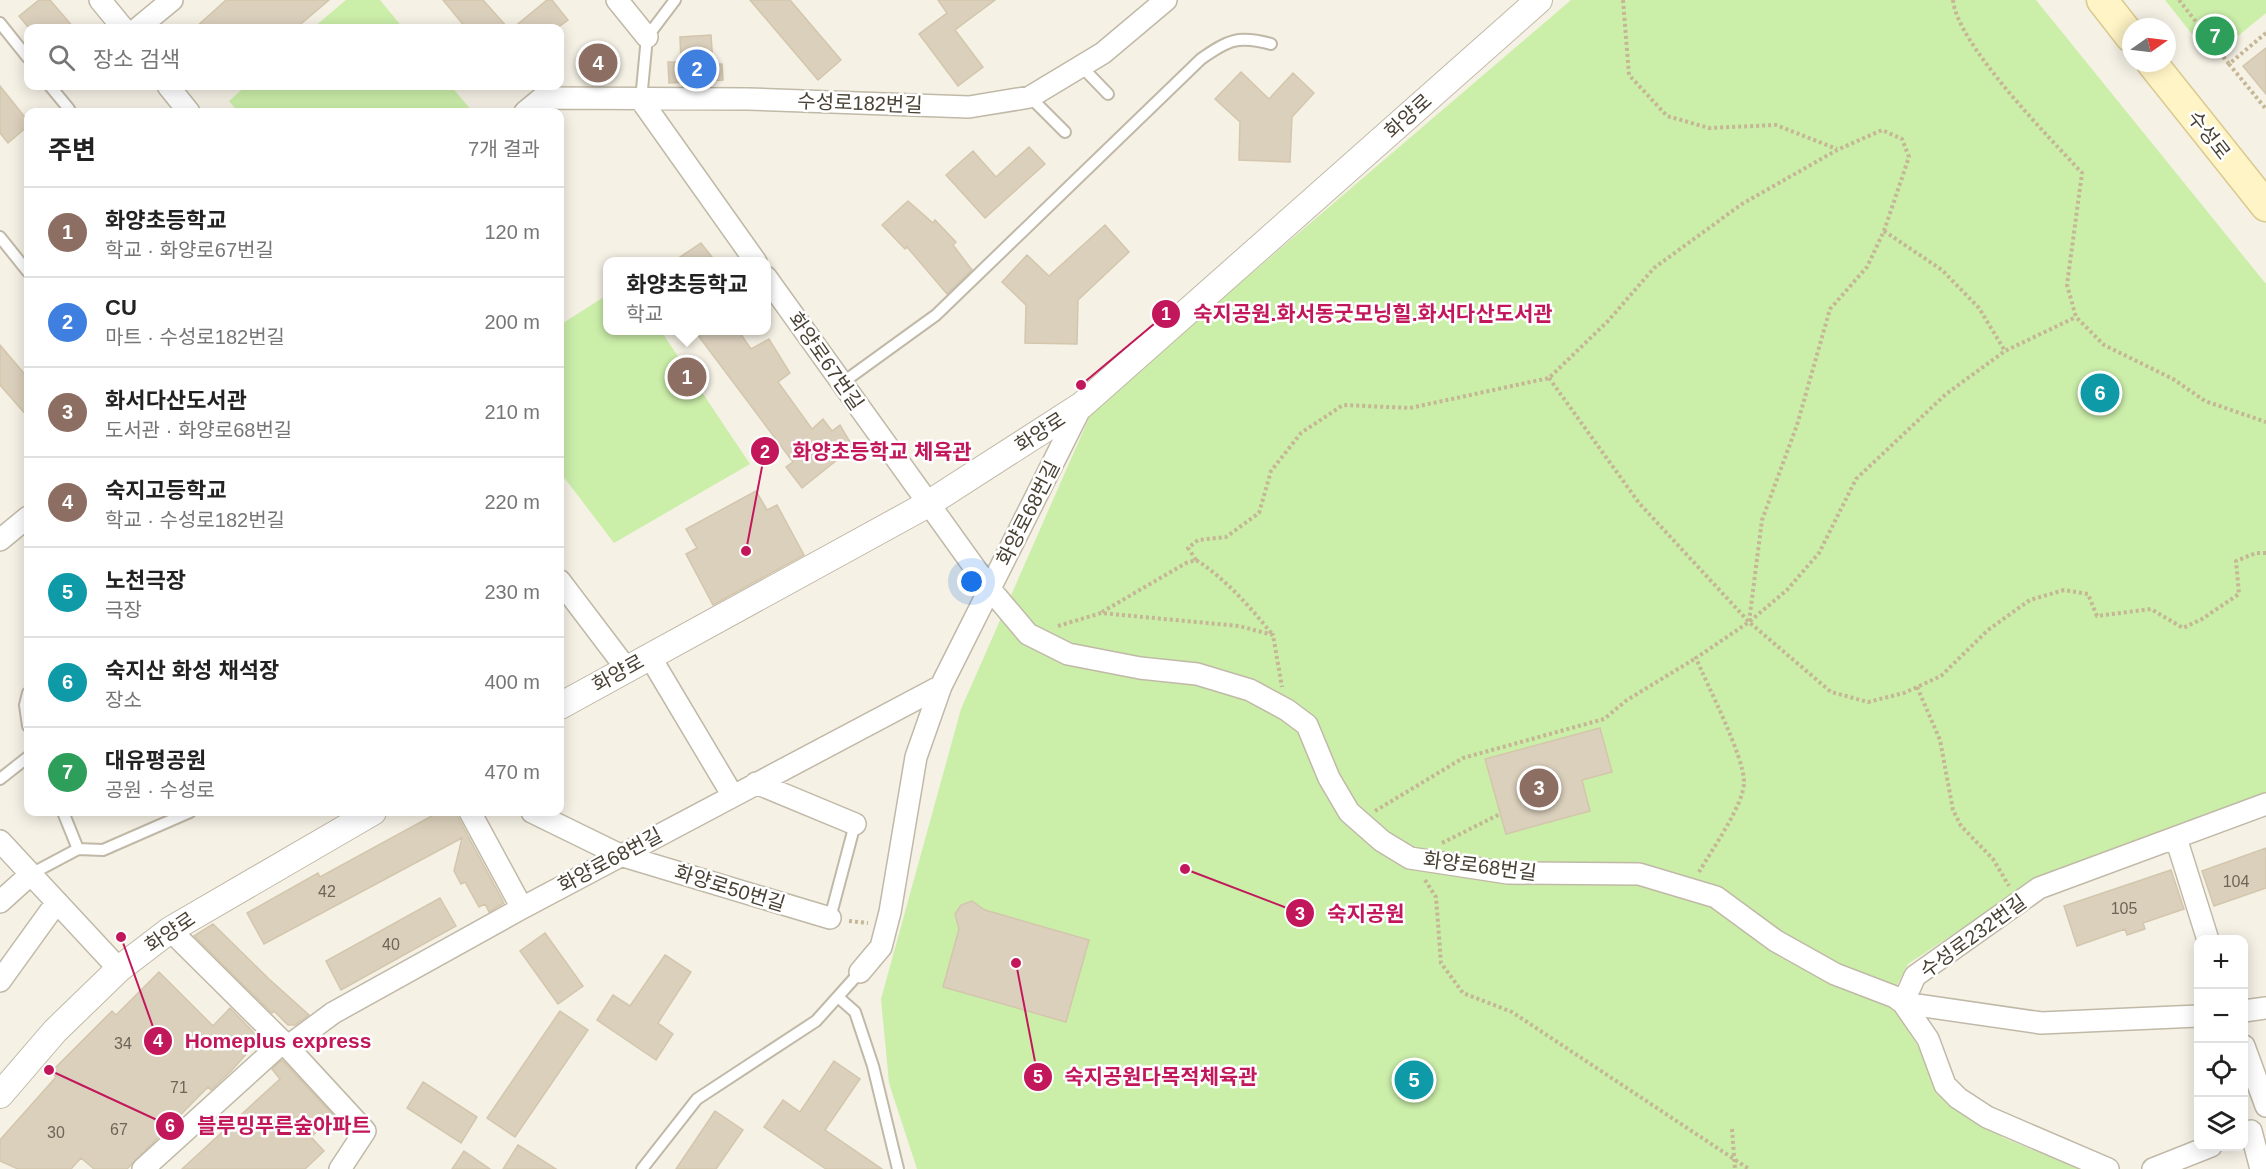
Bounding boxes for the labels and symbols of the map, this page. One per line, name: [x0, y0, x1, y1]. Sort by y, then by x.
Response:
pin: 7: [2196, 14, 2234, 58]
north arrow: [2122, 18, 2176, 72]
pin: 4: [578, 40, 618, 86]
pin: 2: [678, 46, 716, 92]
street label: 화양로: [1380, 89, 1436, 143]
street label: 수성로182번길: [797, 90, 923, 116]
street label: 수성로: [2183, 106, 2235, 164]
callout: 숙지공원.화서동굿모닝힐.화서다산도서관: [1151, 294, 1565, 333]
text: 숙지공원.화서동굿모닝힐.화서다산도서관: [1193, 302, 1553, 325]
text: 1: [1161, 304, 1171, 324]
street label: 화양로67번길: [784, 308, 868, 414]
pin: 1: [668, 354, 706, 400]
pin: 6: [2080, 370, 2120, 416]
street label: 화양로: [1011, 408, 1069, 456]
callout: 화양초등학교 체육관: [750, 432, 984, 471]
text: 화양초등학교 체육관: [792, 440, 972, 463]
text: 2: [760, 442, 770, 462]
street label: 화양로68번길: [992, 457, 1064, 569]
your location: [957, 567, 986, 596]
street label: 화양로: [589, 650, 647, 696]
pin: 3: [1520, 766, 1558, 810]
street label: 화양로68번길: [554, 823, 666, 897]
street label: 화양로68번길: [1422, 848, 1538, 884]
street label: 화양로50번길: [672, 861, 788, 915]
house number: 104: [2223, 873, 2249, 890]
house number: 42: [318, 883, 336, 900]
street label: 수성로232번길: [1916, 890, 2030, 982]
callout: 숙지공원: [1285, 894, 1416, 933]
house number: 105: [2111, 900, 2137, 917]
text: 숙지공원: [1327, 902, 1405, 925]
text: 3: [1295, 904, 1305, 924]
street label: 화양로: [141, 907, 199, 957]
house number: 40: [382, 936, 400, 953]
callout: Homeplus express: [143, 1022, 383, 1061]
text: Homeplus express: [185, 1029, 371, 1052]
text: 4: [153, 1031, 163, 1051]
house number: 34: [114, 1035, 132, 1052]
callout: 숙지공원다목적체육관: [1023, 1057, 1270, 1096]
pin: 5: [1394, 1058, 1434, 1102]
text: 숙지공원다목적체육관: [1064, 1065, 1258, 1088]
text: 5: [1033, 1067, 1043, 1087]
house number: 71: [170, 1079, 188, 1096]
callout: 블루밍푸른숲아파트: [155, 1106, 383, 1145]
text: 블루밍푸른숲아파트: [197, 1114, 371, 1137]
text: 6: [165, 1116, 175, 1136]
house number: 67: [110, 1121, 128, 1138]
house number: 30: [47, 1124, 65, 1141]

